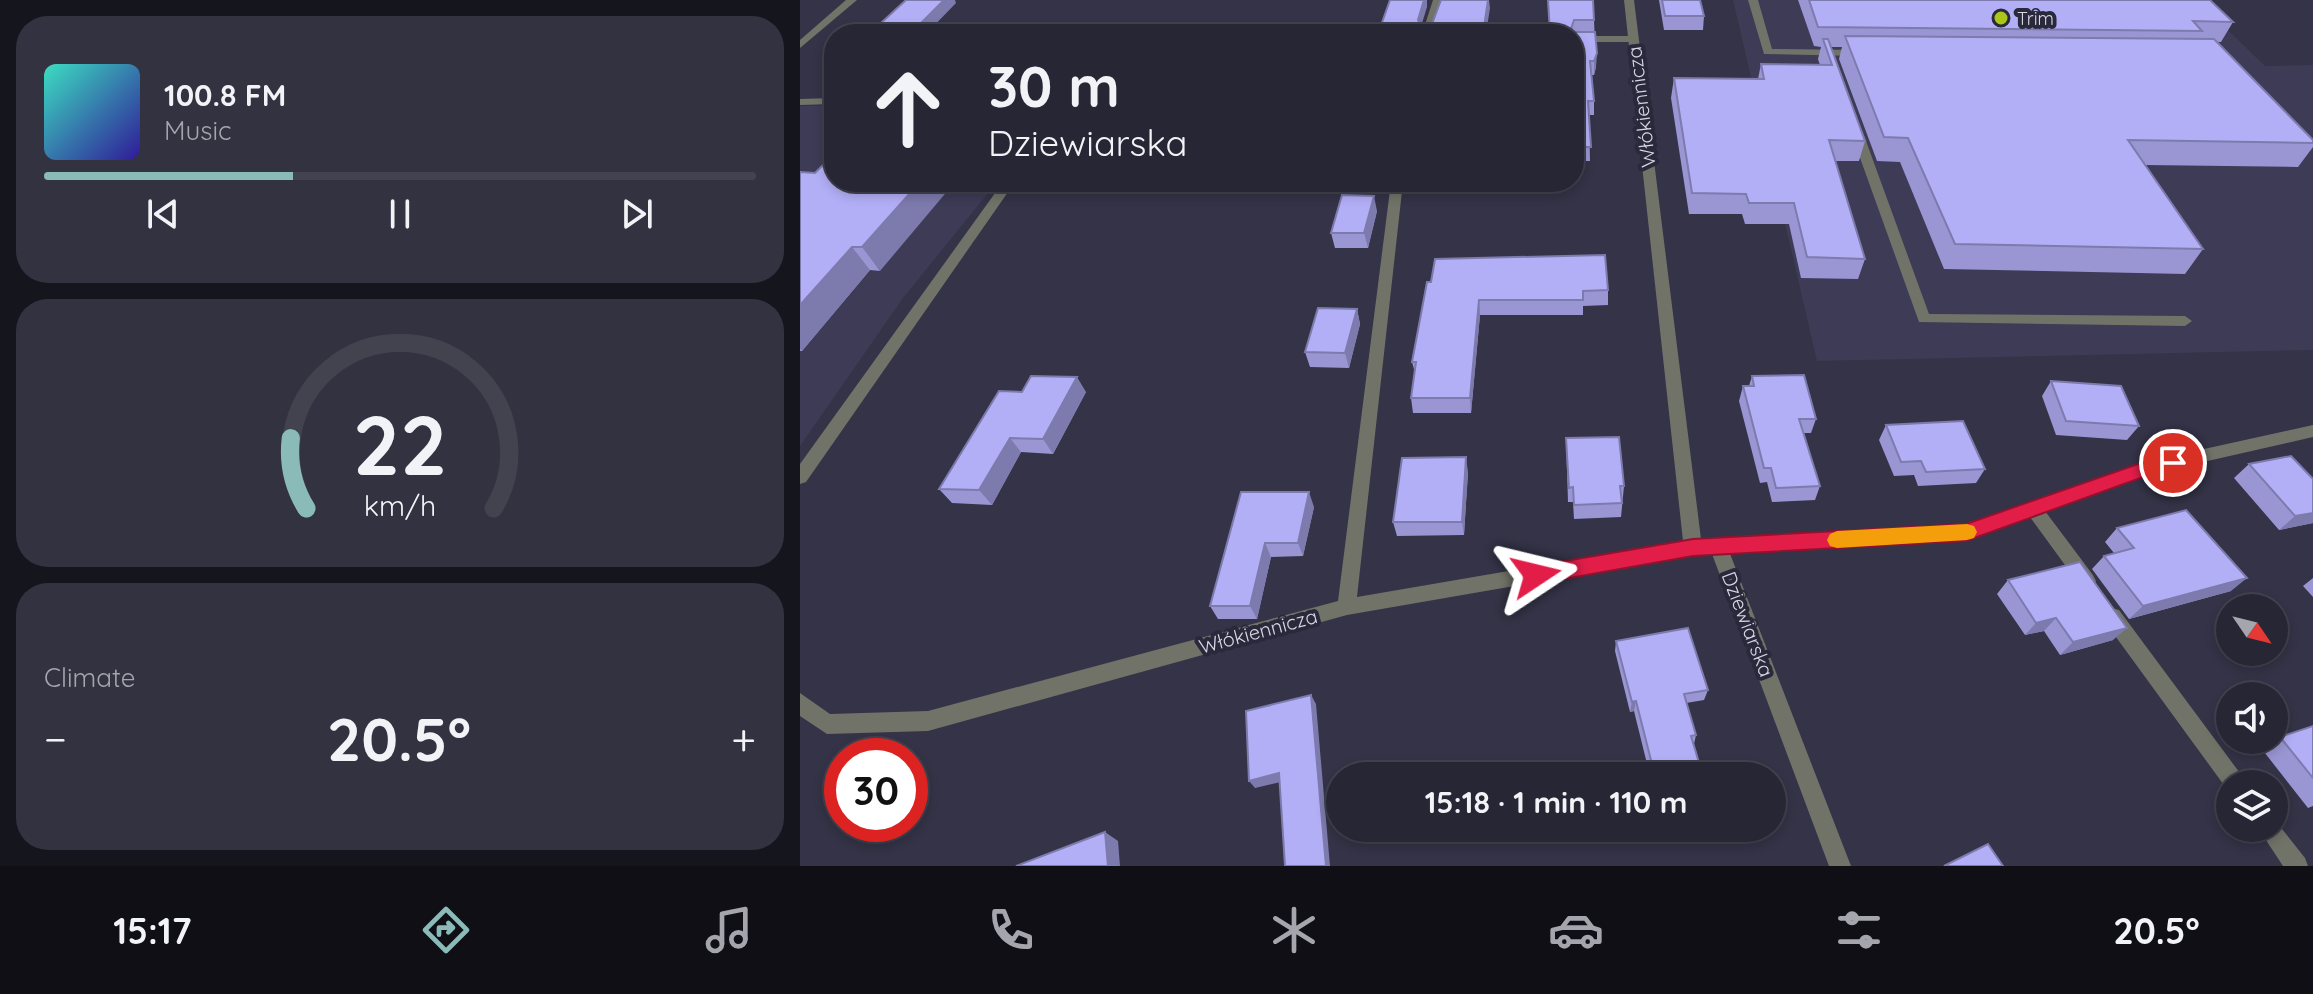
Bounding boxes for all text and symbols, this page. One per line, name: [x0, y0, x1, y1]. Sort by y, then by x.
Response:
place label: Trim: [2017, 7, 2054, 30]
marker: Trim: [1992, 9, 2010, 27]
street label: Włókiennicza: [1621, 45, 1661, 169]
text: 30 m: [988, 51, 1120, 121]
icon: ahead: [856, 56, 960, 160]
text: 100.8 FM: [164, 76, 286, 114]
text: Music: [164, 114, 232, 147]
text: Dziewiarska: [988, 120, 1187, 165]
icon: previous: [141, 192, 185, 236]
icon: pause: [378, 192, 422, 236]
icon: next: [615, 192, 659, 236]
text: 22: [353, 392, 447, 496]
pin: [2139, 429, 2207, 497]
icon: arrive: [2151, 441, 2195, 485]
text: km/h: [364, 487, 436, 523]
position arrow: [1494, 533, 1578, 617]
street label: Dziewiarska: [1716, 568, 1780, 680]
north arrow: [2216, 594, 2288, 666]
map controls: [2216, 594, 2288, 842]
street label: Włókiennicza: [1196, 603, 1320, 659]
text: Climate: [44, 661, 135, 694]
button: sound: [2216, 682, 2288, 754]
text: 20.5°: [327, 701, 471, 776]
text: −: [44, 711, 67, 766]
text: +: [731, 711, 756, 766]
speed limit sign: 30: [824, 738, 928, 842]
button: layers: [2216, 770, 2288, 842]
text: 15:18 · 1 min · 110 m: [1425, 783, 1687, 821]
icon: directions: [418, 902, 474, 958]
icon: music: [701, 902, 757, 958]
icon: phone: [983, 902, 1039, 958]
icon: climate: [1266, 902, 1322, 958]
icon: car: [1548, 902, 1604, 958]
icon: filters: [1831, 902, 1887, 958]
text: 15:17: [113, 908, 192, 953]
text: 20.5°: [2113, 908, 2200, 953]

